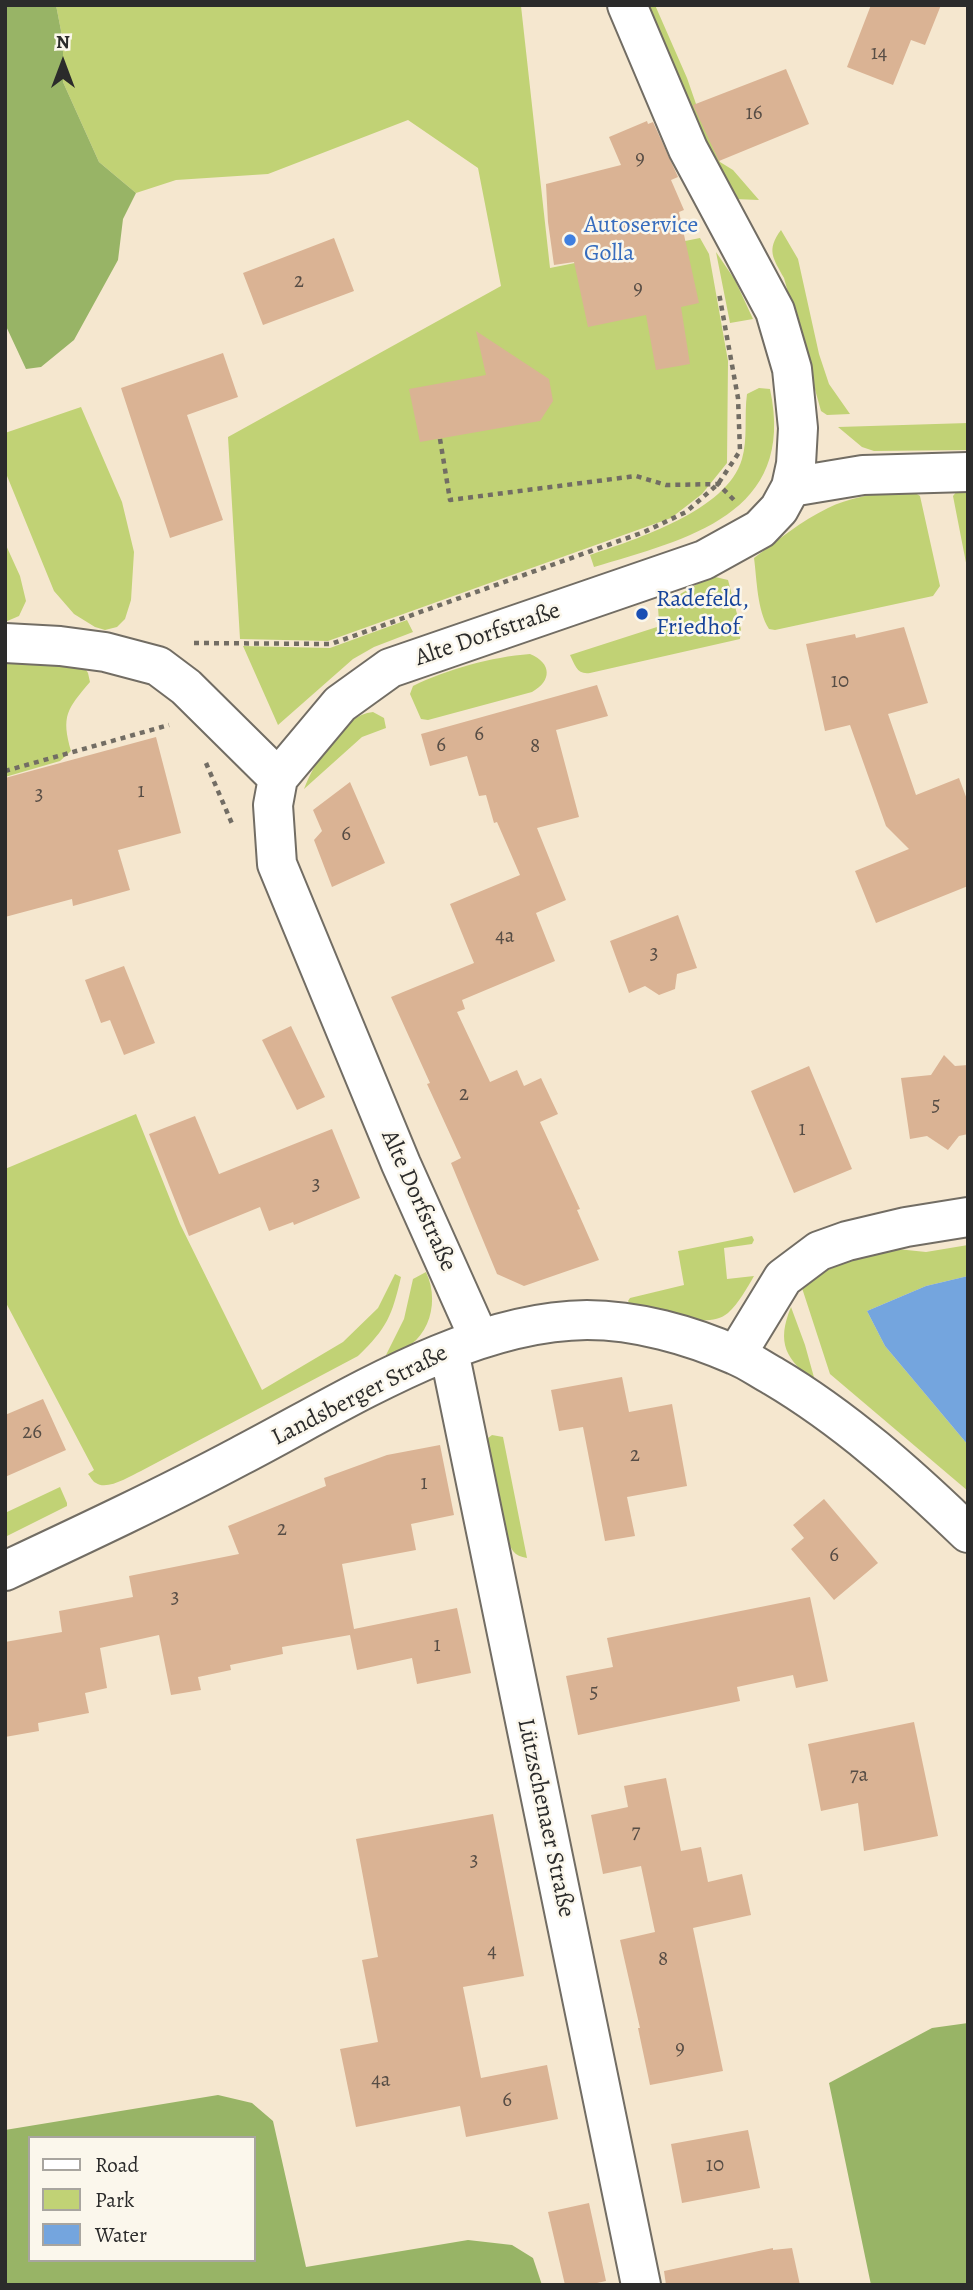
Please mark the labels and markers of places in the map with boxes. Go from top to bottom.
place label: Autoservice Golla [584,212,698,268]
marker: Autoservice Golla [562,232,578,248]
place label: Radefeld, Friedhof [656,586,749,642]
marker: Radefeld, Friedhof [634,606,650,622]

